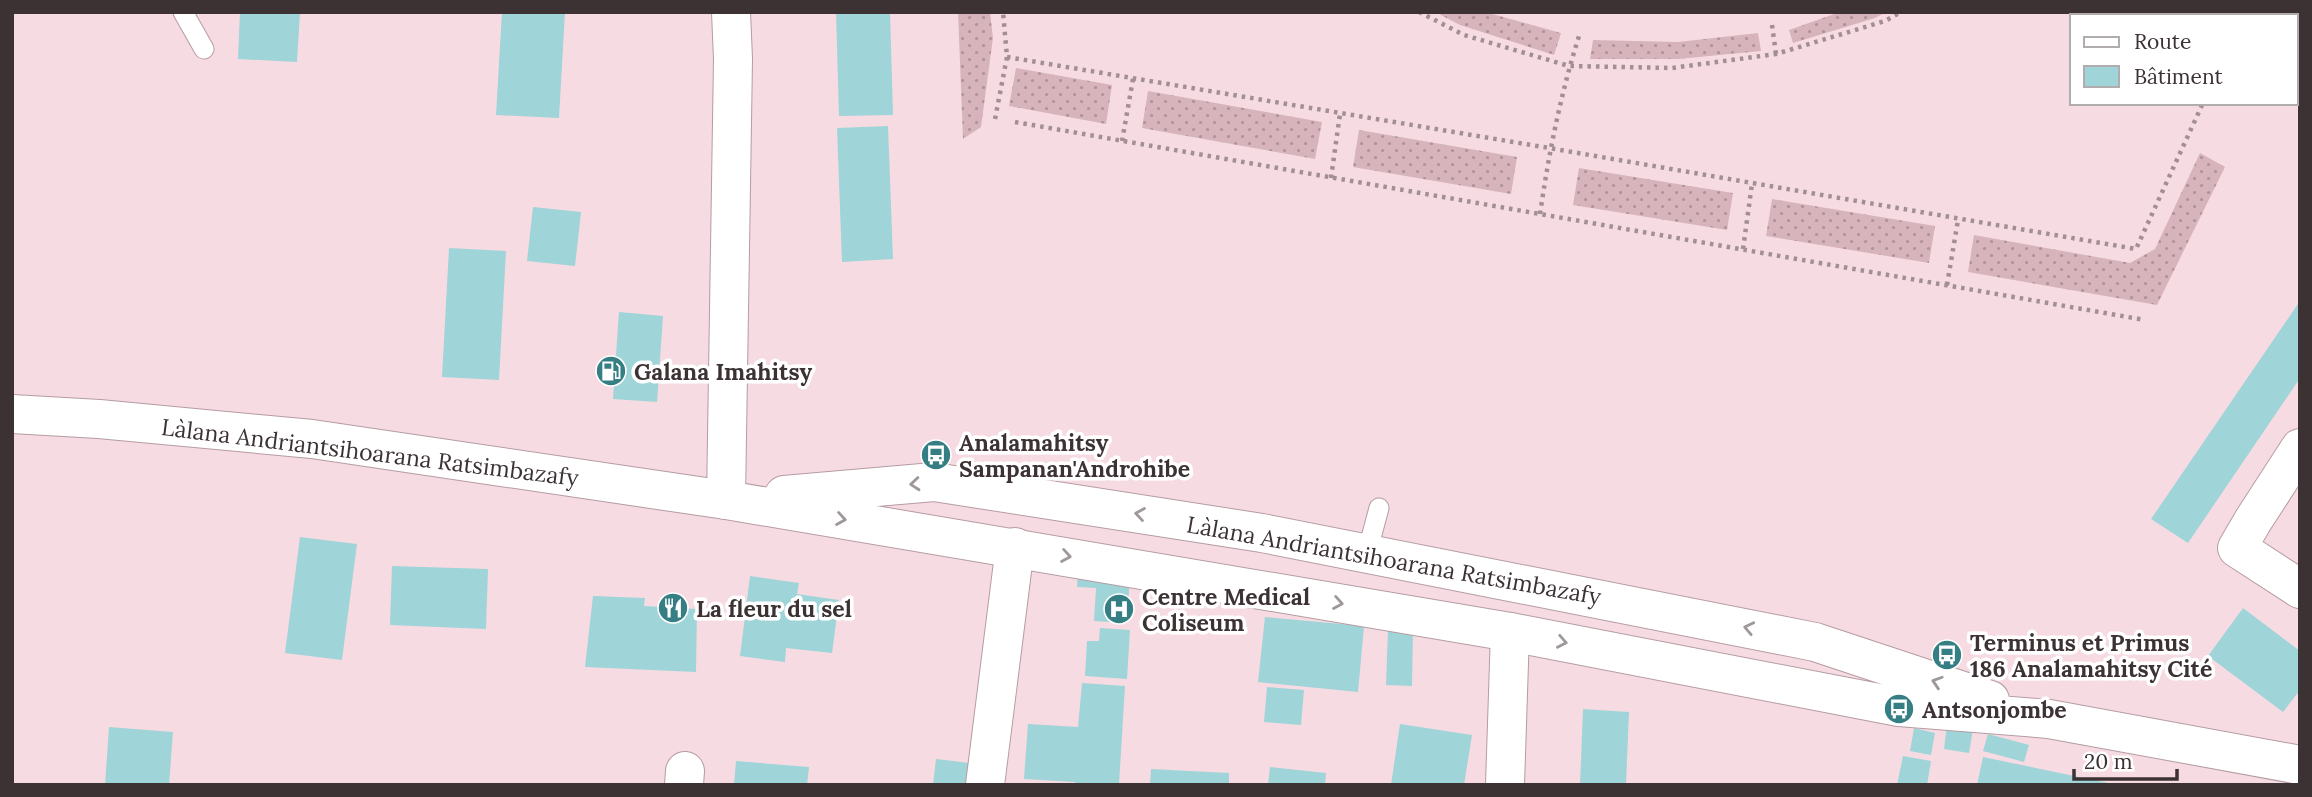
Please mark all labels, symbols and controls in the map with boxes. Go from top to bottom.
legend [2070,14,2298,105]
text: Route [2134,28,2191,55]
text: Bâtiment [2134,63,2223,90]
fuel station icon: Galana Imahitsy [594,354,628,388]
place label: Galana Imahitsy [634,357,813,386]
street label: Làlana Andriantsihoarana Ratsimbazafy [160,412,581,492]
place label: Analamahitsy Sampanan'Androhibe [959,428,1190,483]
bus stop icon: Analamahitsy Sampanan'Androhibe [919,438,953,472]
one-way arrow [909,476,920,491]
one-way arrow [1134,507,1145,522]
street label: Làlana Andriantsihoarana Ratsimbazafy [1185,509,1604,611]
one-way arrow [835,511,847,526]
one-way arrow [1060,548,1072,563]
place label: Centre Medical Coliseum [1142,582,1310,637]
restaurant icon: La fleur du sel [656,591,690,625]
hospital icon: Centre Medical Coliseum [1102,592,1136,626]
place label: La fleur du sel [696,594,852,623]
one-way arrow [1332,594,1344,609]
one-way arrow [1743,621,1755,636]
place label: Terminus et Primus 186 Analamahitsy Cité [1970,628,2212,683]
one-way arrow [1556,633,1568,648]
bus stop icon: Terminus et Primus 186 Analamahitsy Cité [1930,638,1964,672]
one-way arrow [1932,676,1944,690]
bus stop icon: Antsonjombe [1882,692,1916,726]
place label: Antsonjombe [1922,695,2067,724]
scale bar [2074,738,2177,782]
text: 20 m [2084,748,2133,775]

